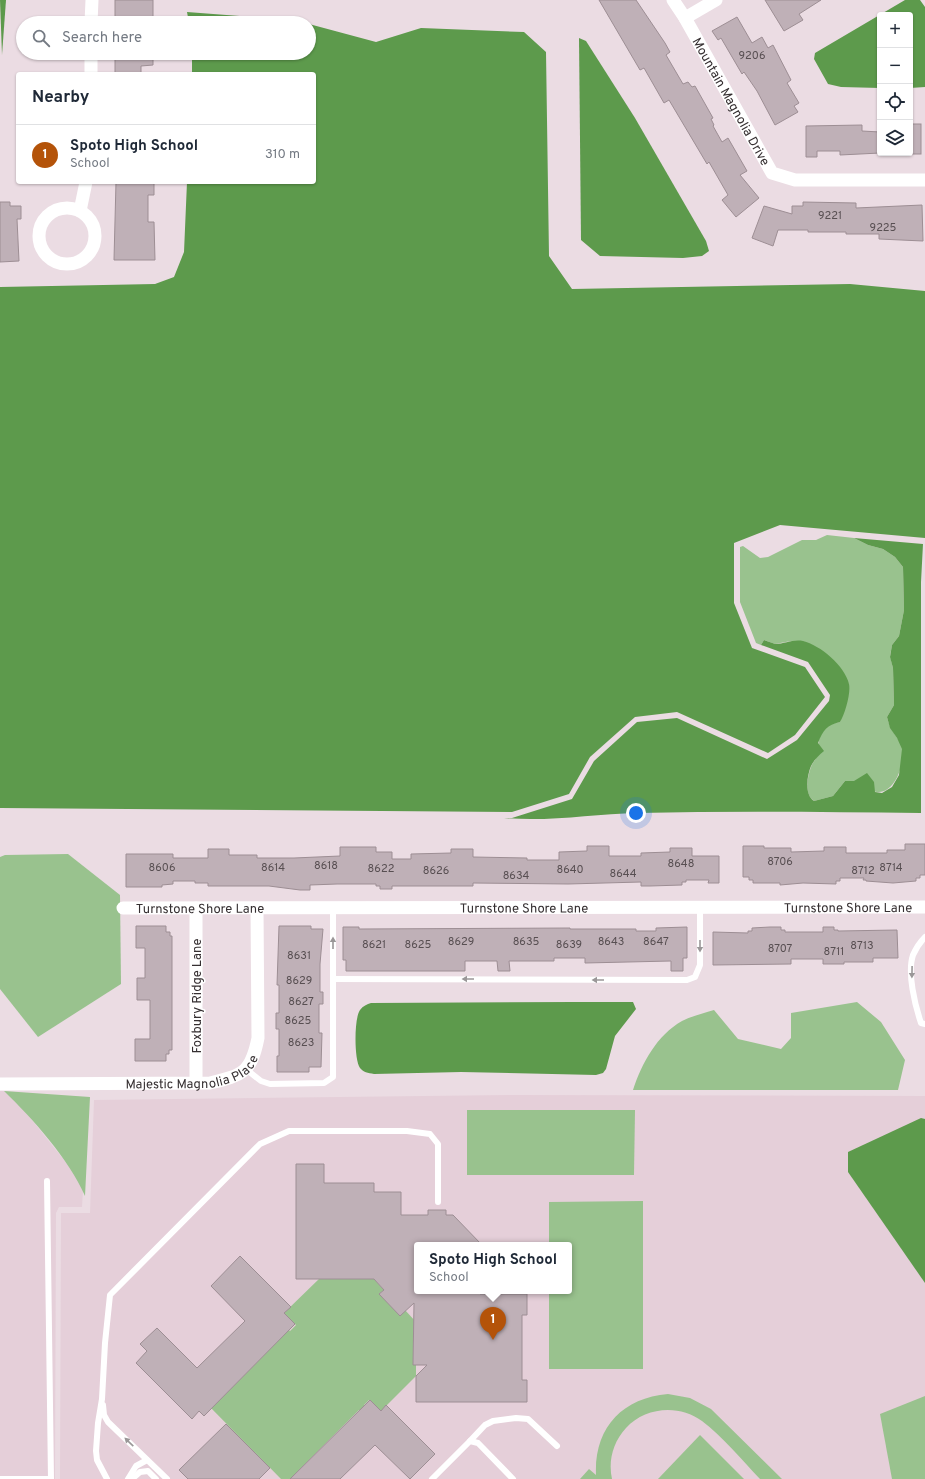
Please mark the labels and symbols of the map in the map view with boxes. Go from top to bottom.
street label: Mountain Magnolia Drive [688,35,772,169]
house number: 9206 [739,49,765,63]
house number: 9221 [818,209,842,223]
house number: 9225 [870,221,897,235]
your location [626,803,646,823]
house number: 8706 [767,855,793,869]
house number: 8648 [668,857,694,871]
house number: 8618 [314,859,338,873]
house number: 8606 [149,861,175,875]
house number: 8614 [261,861,285,875]
house number: 8714 [879,861,903,875]
house number: 8622 [368,862,394,876]
house number: 8640 [556,863,584,877]
house number: 8626 [423,864,449,878]
house number: 8712 [851,864,875,878]
house number: 8644 [610,867,637,881]
house number: 8634 [503,869,530,883]
street label: Turnstone Shore Lane [460,901,588,918]
street label: Turnstone Shore Lane [784,901,912,917]
street label: Turnstone Shore Lane [136,902,264,918]
house number: 8629 [448,935,474,949]
house number: 8635 [513,935,540,949]
house number: 8643 [598,935,624,949]
house number: 8647 [643,935,669,949]
one-way arrow [330,936,336,949]
street label: Foxbury Ridge Lane [190,938,206,1054]
house number: 8621 [362,938,386,952]
house number: 8625 [405,938,432,952]
house number: 8639 [556,938,582,952]
house number: 8713 [850,939,874,953]
one-way arrow [697,940,703,953]
house number: 8707 [768,942,793,956]
house number: 8711 [824,945,844,959]
house number: 8631 [287,949,311,963]
one-way arrow [909,966,915,979]
house number: 8629 [286,974,312,988]
one-way arrow [461,976,474,982]
one-way arrow [591,977,604,983]
house number: 8627 [288,995,314,1009]
house number: 8625 [285,1014,312,1028]
house number: 8623 [288,1036,314,1050]
street label: Majestic Magnolia Place [125,1053,263,1093]
pin: 1 [480,1307,506,1340]
one-way arrow [124,1437,134,1447]

